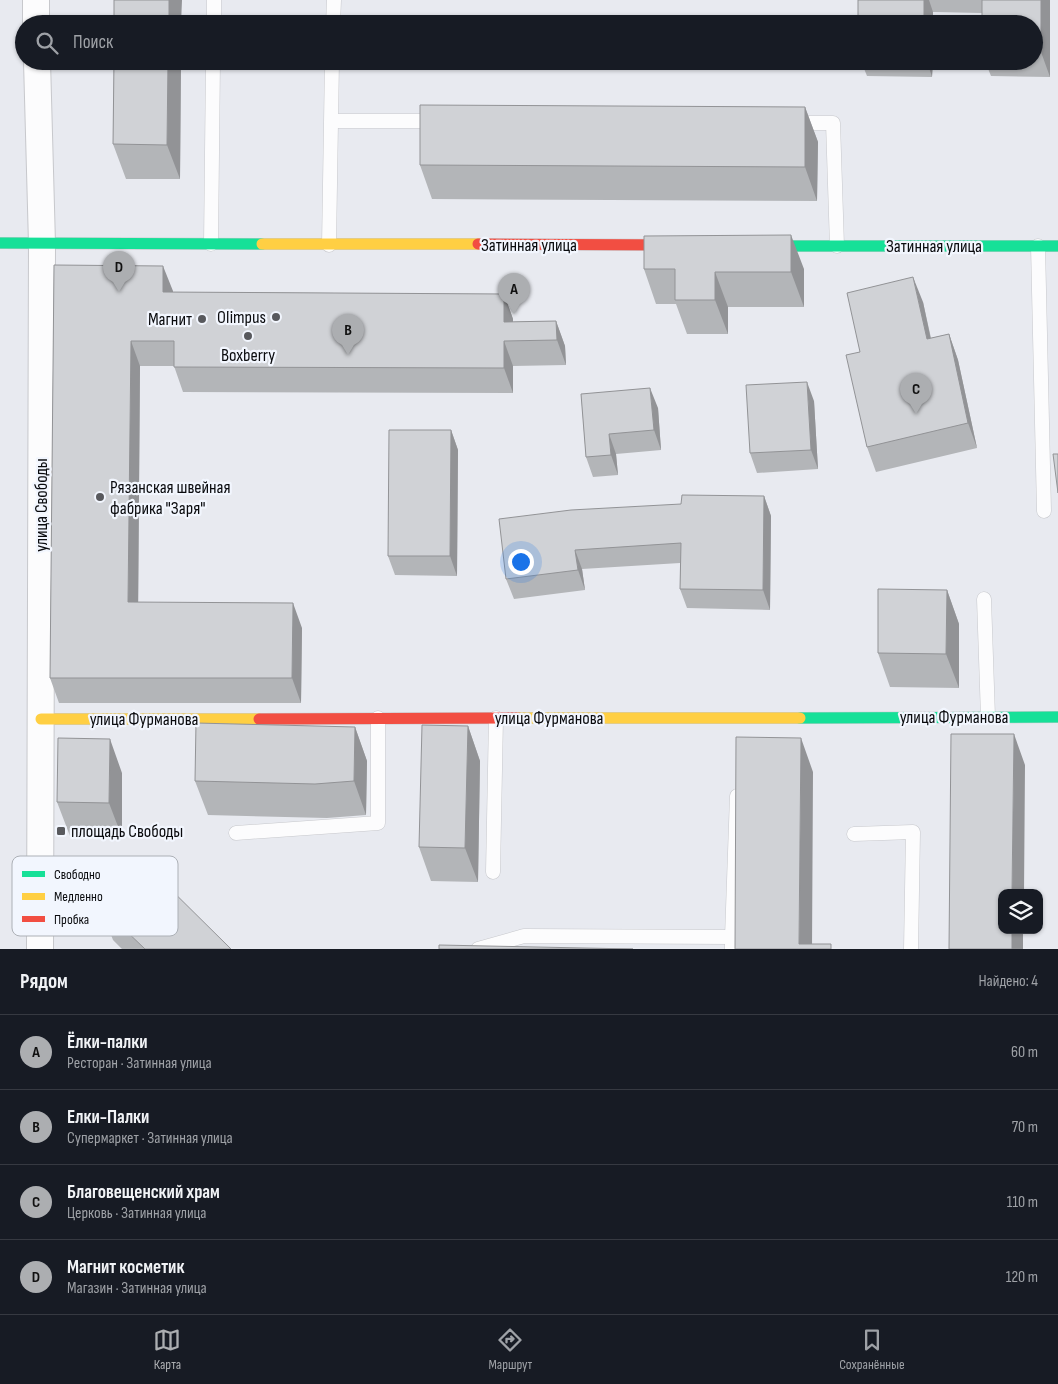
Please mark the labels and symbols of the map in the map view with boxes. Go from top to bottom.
street label: Затинная улица [481,235,577,256]
street label: Затинная улица [886,236,982,257]
pin: D [103,251,135,292]
pin: A [498,273,530,314]
place label: Olimpus [217,307,266,328]
place label: Магнит [148,309,192,330]
marker: Olimpus [270,311,282,323]
marker: Магнит [196,313,208,325]
pin: B [332,314,364,355]
marker: Boxberry [242,330,254,342]
place label: Boxberry [221,345,275,366]
pin: C [900,373,932,414]
street label: улица Свободы [31,458,52,552]
place label: Рязанская швейная фабрика "Заря" [110,477,231,519]
marker: Рязанская швейная фабрика "Заря" [94,491,106,503]
your location [508,549,534,575]
street label: улица Фурманова [900,707,1008,728]
street label: улица Фурманова [495,708,603,729]
street label: улица Фурманова [90,709,198,730]
place label: площадь Свободы [71,821,183,842]
marker: площадь Свободы [55,825,67,837]
legend [12,856,178,936]
text: Свободно [54,866,101,883]
text: Медленно [54,888,103,905]
text: Пробка [54,911,89,928]

